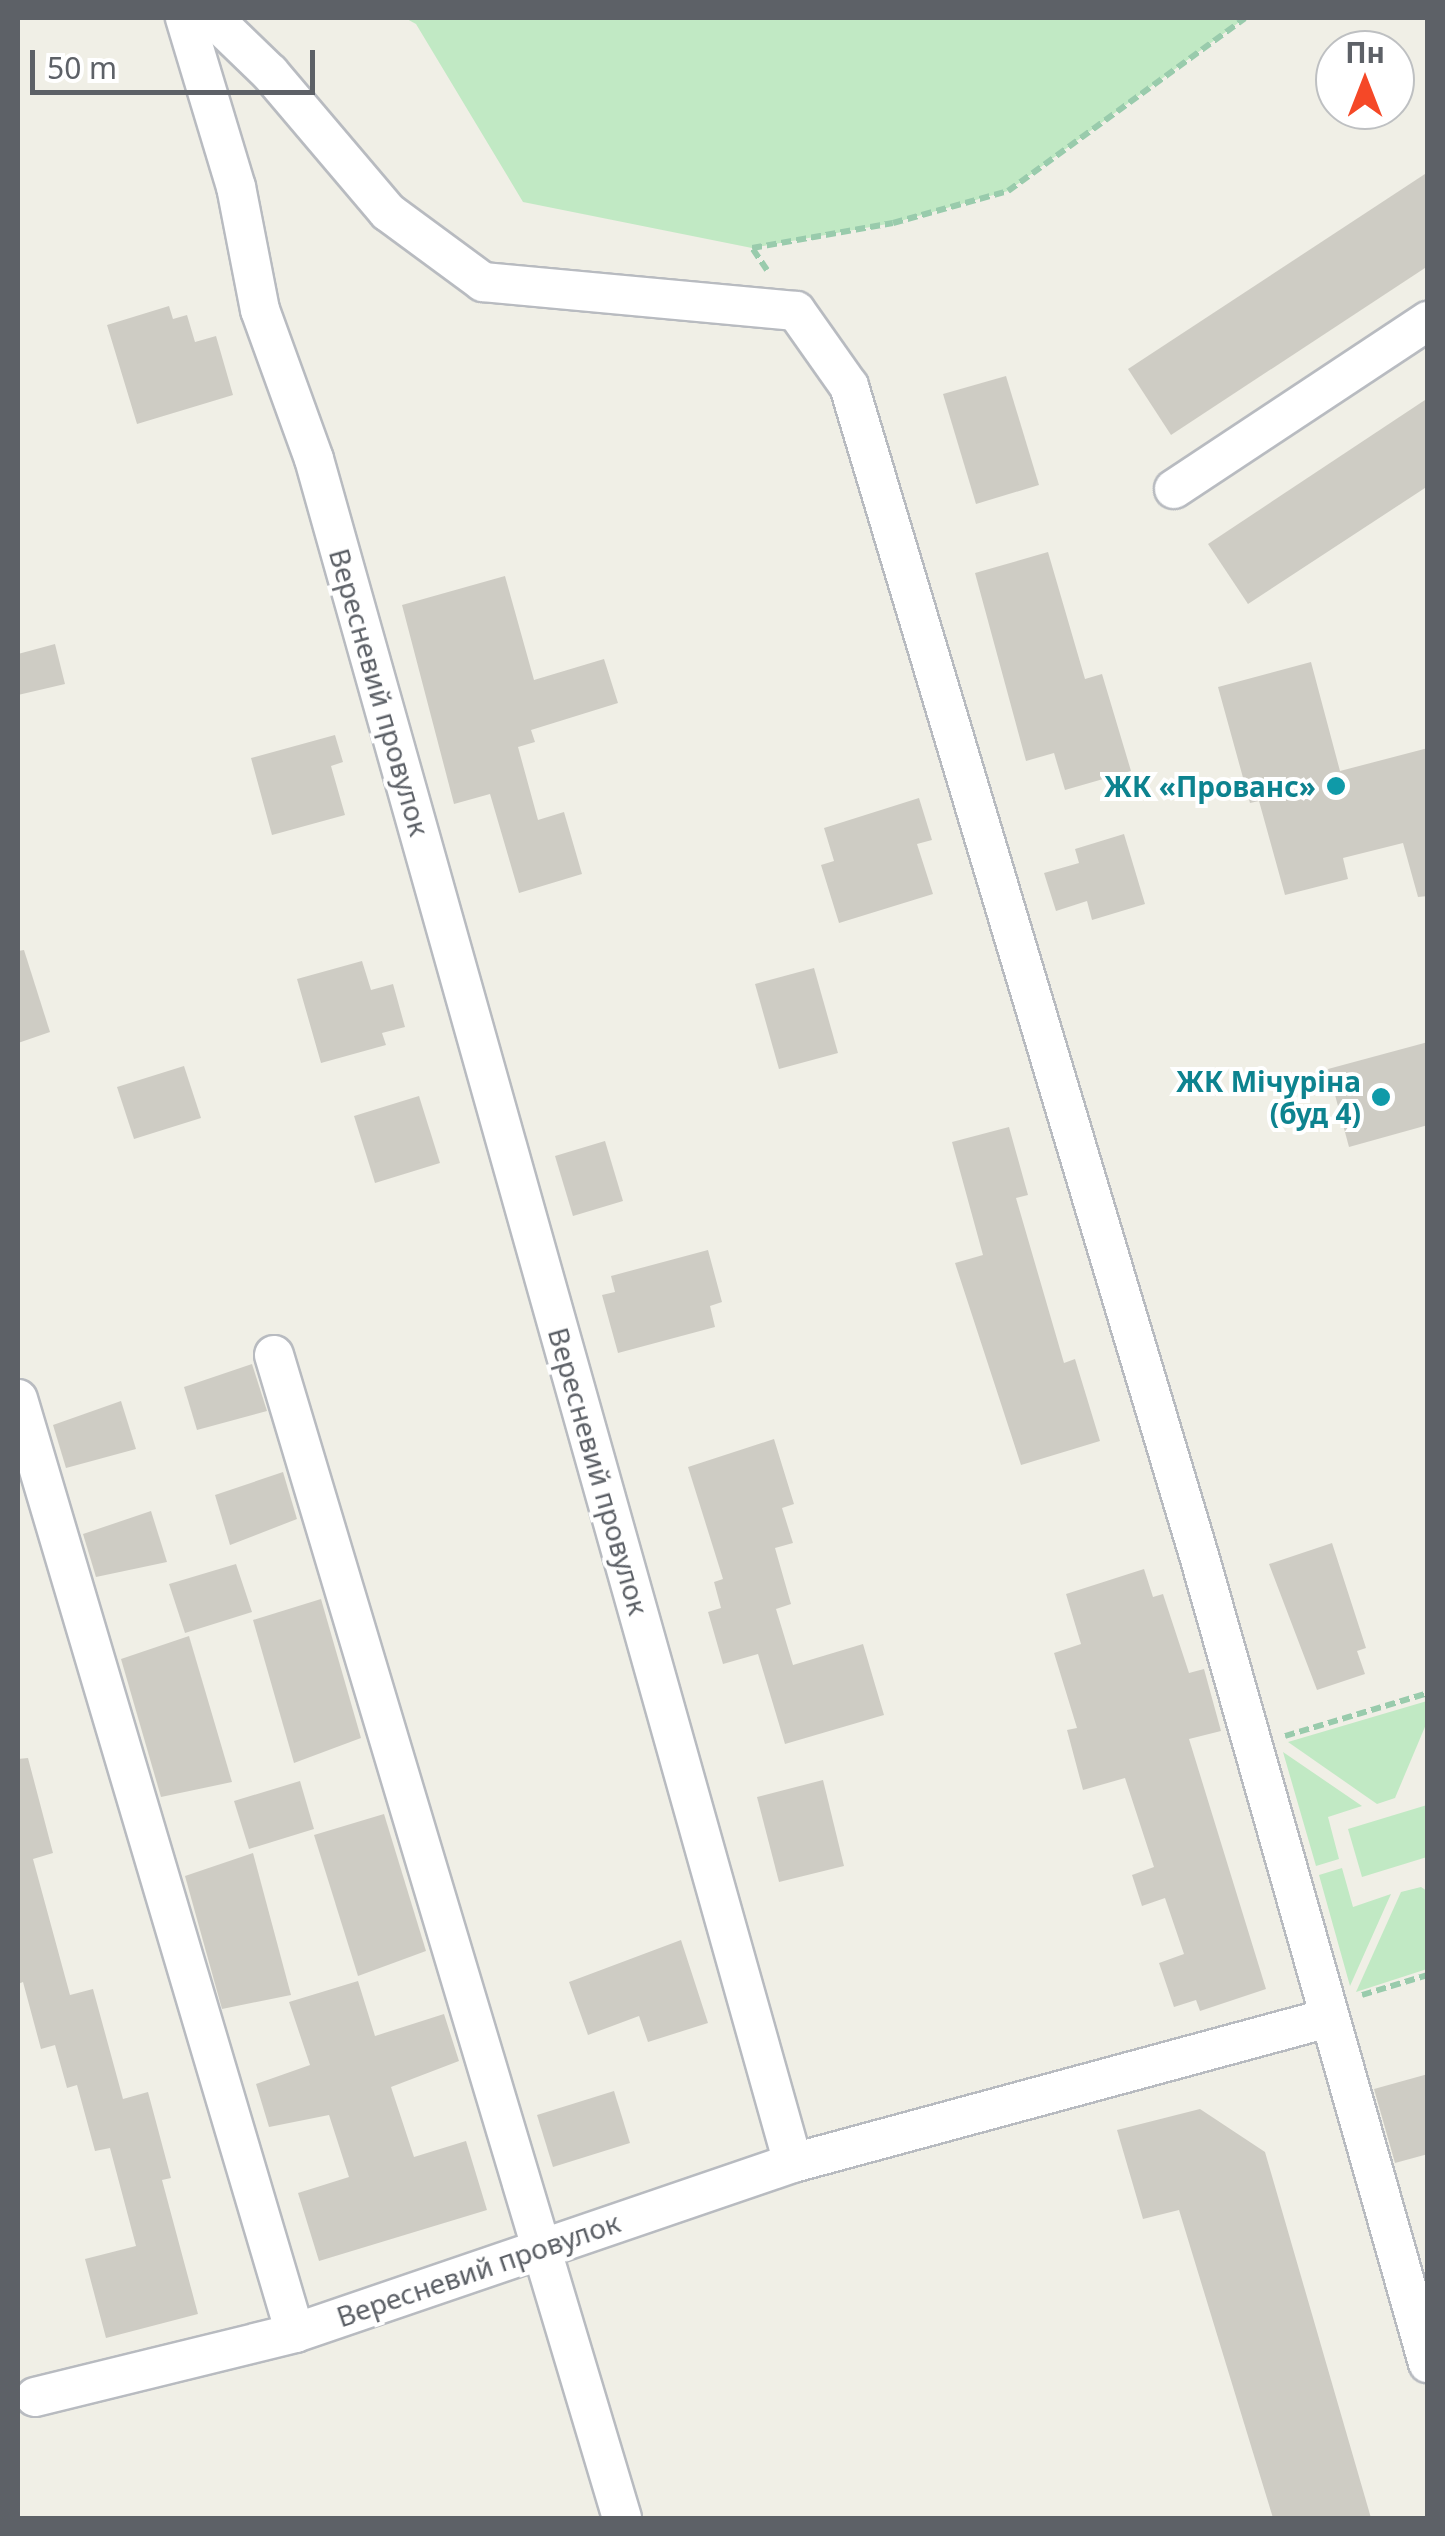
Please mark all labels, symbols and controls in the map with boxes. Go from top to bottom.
scale bar [35,30,320,92]
north arrow [1315,30,1415,130]
text: Пн [1345,33,1385,71]
text: 50 m [47,47,117,88]
street label: Вересневий провулок [323,544,437,840]
place label: ЖК «Прованс» [1104,769,1316,803]
marker: ЖК «Прованс» [1325,775,1347,797]
place label: ЖК Мічуріна (буд 4) [1176,1064,1361,1130]
marker: ЖК Мічуріна (буд 4) [1370,1086,1392,1108]
street label: Вересневий провулок [542,1323,656,1619]
street label: Вересневий провулок [332,2205,624,2333]

